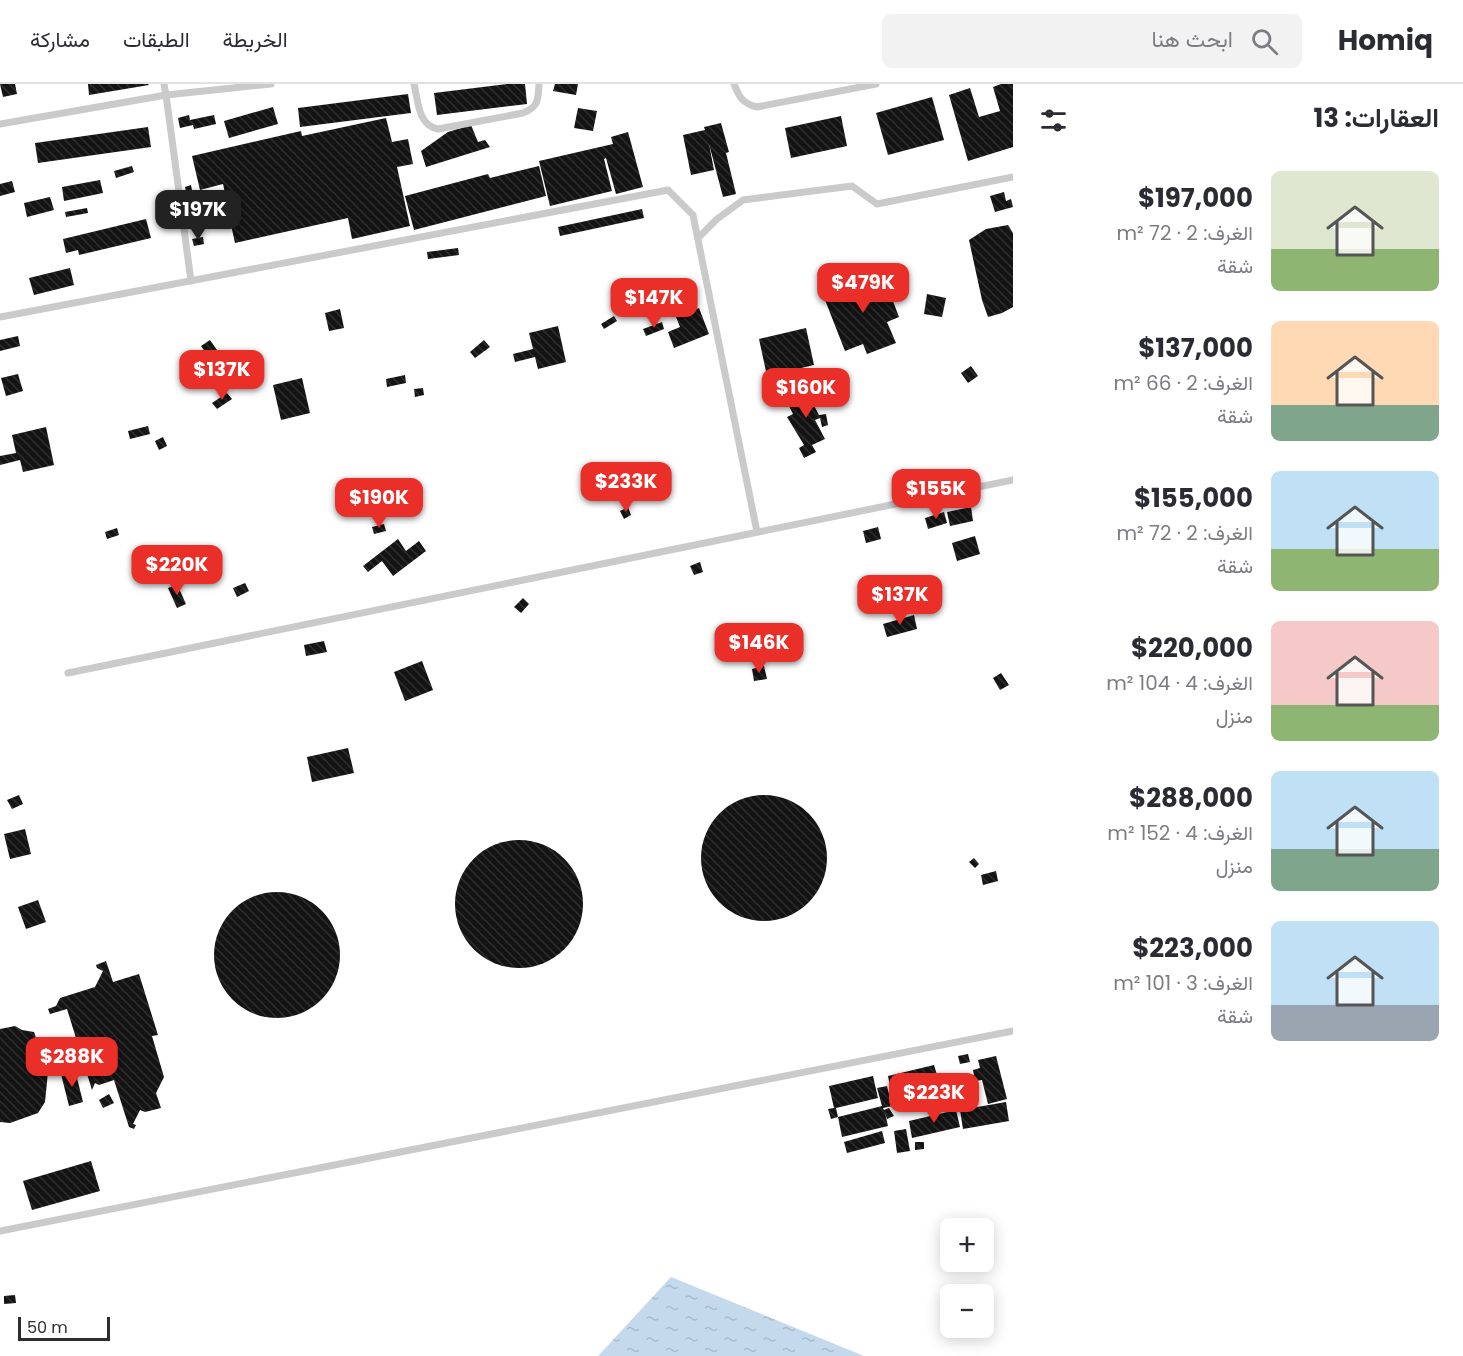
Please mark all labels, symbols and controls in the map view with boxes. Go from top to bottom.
search box [882,14,1302,68]
text: Homiq [1338,21,1433,60]
text: ابحث هنا [1151,24,1233,55]
text: مشاركة [30,25,90,54]
text: الطبقات [123,25,190,54]
text: الخريطة [223,25,288,54]
icon: search [1248,25,1281,58]
text: العقارات: 13 [1313,100,1439,136]
icon: filters [1037,104,1070,137]
text: $197,000 [1138,180,1253,216]
pin: $197K [156,190,240,241]
text: $197K [169,195,227,223]
icon: home [1319,195,1391,267]
text: الغرف: 2 · 72 m² [1116,219,1253,247]
text: شقة [1217,252,1253,280]
pin: $479K [821,263,905,314]
text: $479K [831,268,895,296]
pin: $147K [612,278,696,329]
text: $147K [625,283,683,311]
text: $137,000 [1138,330,1253,366]
icon: home [1319,345,1391,417]
pin: $137K [180,350,264,401]
text: $137K [193,355,251,383]
pin: $160K [764,368,848,419]
text: الغرف: 2 · 66 m² [1113,369,1253,397]
text: $160K [776,373,836,401]
text: شقة [1217,402,1253,430]
pin: $233K [584,462,668,513]
text: $233K [595,467,657,495]
pin: $155K [894,469,978,520]
text: $155K [906,474,966,502]
pin: $190K [337,478,421,529]
text: $155,000 [1134,480,1253,516]
text: $190K [349,483,409,511]
icon: home [1319,495,1391,567]
text: الغرف: 2 · 72 m² [1116,519,1253,547]
pin: $220K [135,545,219,596]
text: $220K [146,550,208,578]
text: شقة [1217,552,1253,580]
pin: $137K [858,575,942,626]
text: $137K [871,580,929,608]
pin: $146K [717,623,801,674]
text: $146K [729,628,789,656]
text: $220,000 [1131,630,1253,666]
icon: home [1319,645,1391,717]
text: الغرف: 4 · 104 m² [1106,669,1253,697]
text: منزل [1216,702,1253,730]
text: $288,000 [1129,780,1253,816]
icon: home [1319,795,1391,867]
text: الغرف: 4 · 152 m² [1107,819,1253,847]
text: منزل [1216,852,1253,880]
text: $223,000 [1132,930,1253,966]
icon: home [1319,945,1391,1017]
text: الغرف: 3 · 101 m² [1113,969,1253,997]
text: شقة [1217,1002,1253,1030]
pin: $288K [30,1037,114,1088]
text: $288K [40,1042,104,1070]
pin: $223K [892,1073,976,1124]
text: $223K [903,1078,965,1106]
map controls [940,1218,994,1338]
button: + [940,1218,994,1272]
button: − [940,1284,994,1338]
scale bar [18,1314,110,1342]
text: 50 m [27,1316,68,1339]

